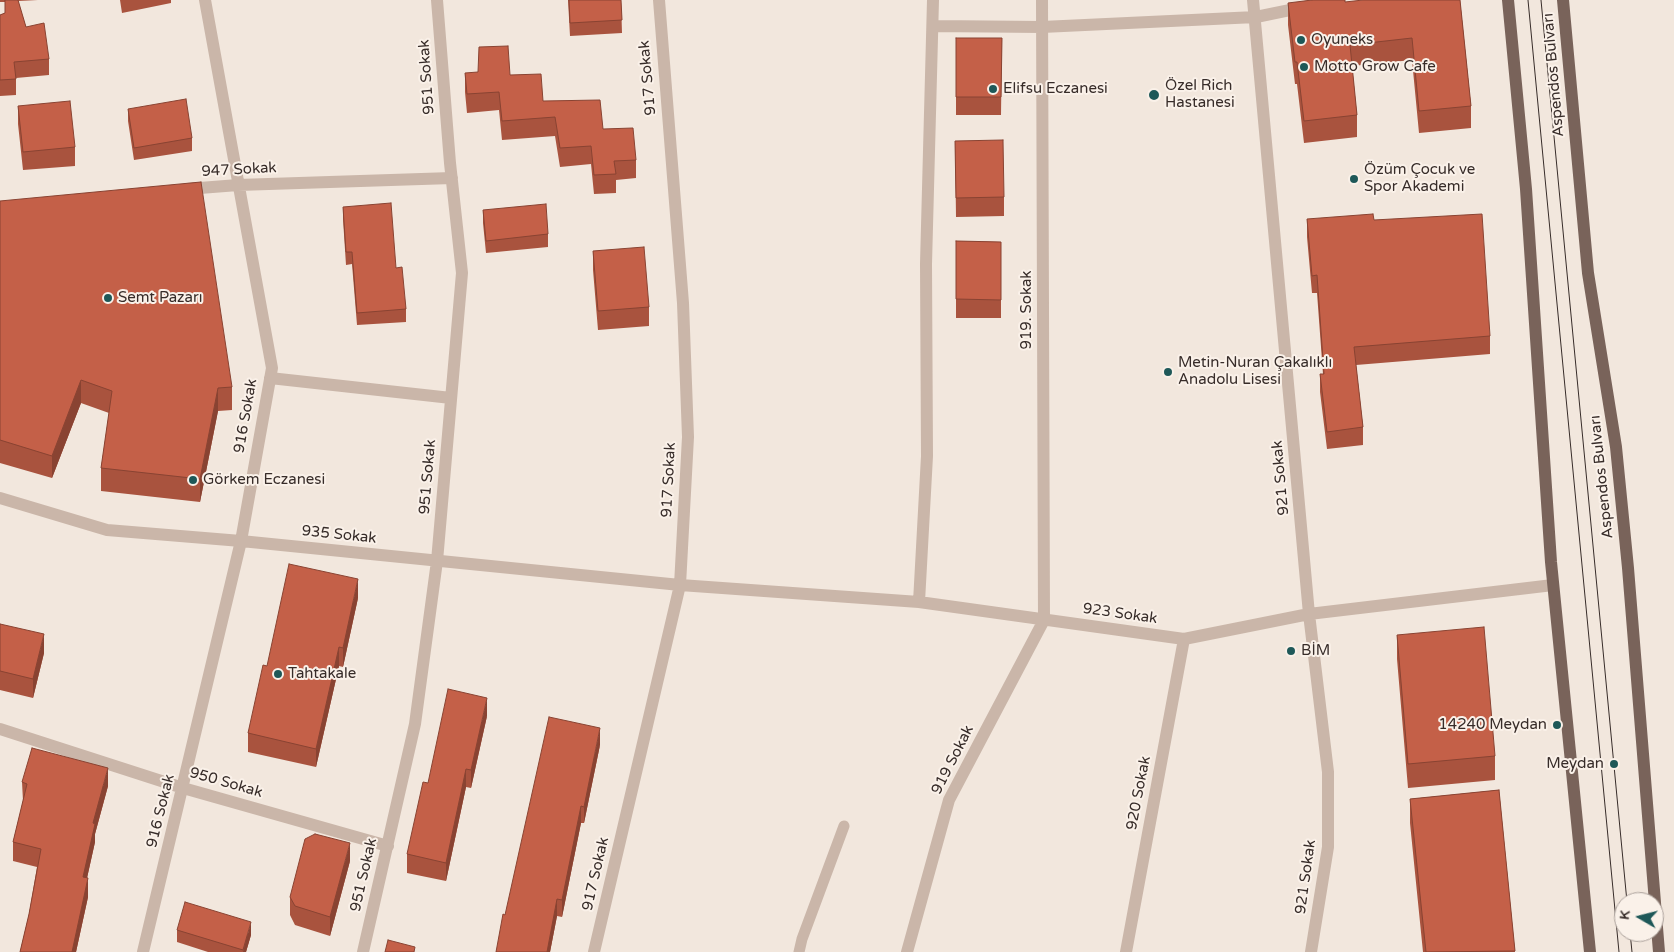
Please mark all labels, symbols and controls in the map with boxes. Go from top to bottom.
street label: Aspendos Bulvarı [1540,12,1568,138]
place label: Oyuneks [1311,31,1373,49]
marker: Oyuneks [1295,34,1307,46]
street label: 951 Sokak [415,39,439,115]
street label: 917 Sokak [636,40,660,116]
place label: Motto Grow Cafe [1314,58,1436,76]
marker: Motto Grow Cafe [1298,61,1310,73]
place label: Özel Rich Hastanesi [1165,77,1235,112]
place label: Elifsu Eczanesi [1003,80,1108,98]
marker: Elifsu Eczanesi [987,83,999,95]
marker: Özel Rich Hastanesi [1147,88,1161,102]
street label: 947 Sokak [201,159,277,181]
place label: Özüm Çocuk ve Spor Akademi [1364,161,1475,196]
marker: Özüm Çocuk ve Spor Akademi [1348,173,1360,185]
street label: 919. Sokak [1018,270,1036,350]
place label: Semt Pazarı [118,289,202,307]
marker: Semt Pazarı [102,292,114,304]
place label: Metin-Nuran Çakalıklı Anadolu Lisesi [1178,354,1332,389]
marker: Metin-Nuran Çakalıklı Anadolu Lisesi [1162,366,1174,378]
street label: 916 Sokak [231,377,261,455]
street label: Aspendos Bulvarı [1587,414,1617,540]
street label: 951 Sokak [416,439,440,515]
street label: 921 Sokak [1269,440,1293,516]
street label: 917 Sokak [658,442,680,518]
place label: Görkem Eczanesi [203,471,325,489]
marker: Görkem Eczanesi [187,474,199,486]
street label: 935 Sokak [301,522,377,548]
street label: 923 Sokak [1082,600,1158,628]
place label: BİM [1301,642,1330,660]
marker: BİM [1285,645,1297,657]
place label: Tahtakale [288,665,356,683]
marker: Tahtakale [272,668,284,680]
place label: 14240 Meydan [1438,716,1547,734]
marker: 14240 Meydan [1551,719,1563,731]
street label: 919 Sokak [928,722,978,798]
street label: 920 Sokak [1123,754,1155,832]
place label: Meydan [1546,755,1604,773]
marker: Meydan [1608,758,1620,770]
street label: 950 Sokak [187,764,265,802]
street label: 916 Sokak [143,772,179,850]
street label: 917 Sokak [579,835,613,913]
street label: 951 Sokak [347,836,381,914]
street label: 921 Sokak [1292,839,1320,915]
north arrow [1614,892,1664,942]
text: K [1616,909,1634,921]

